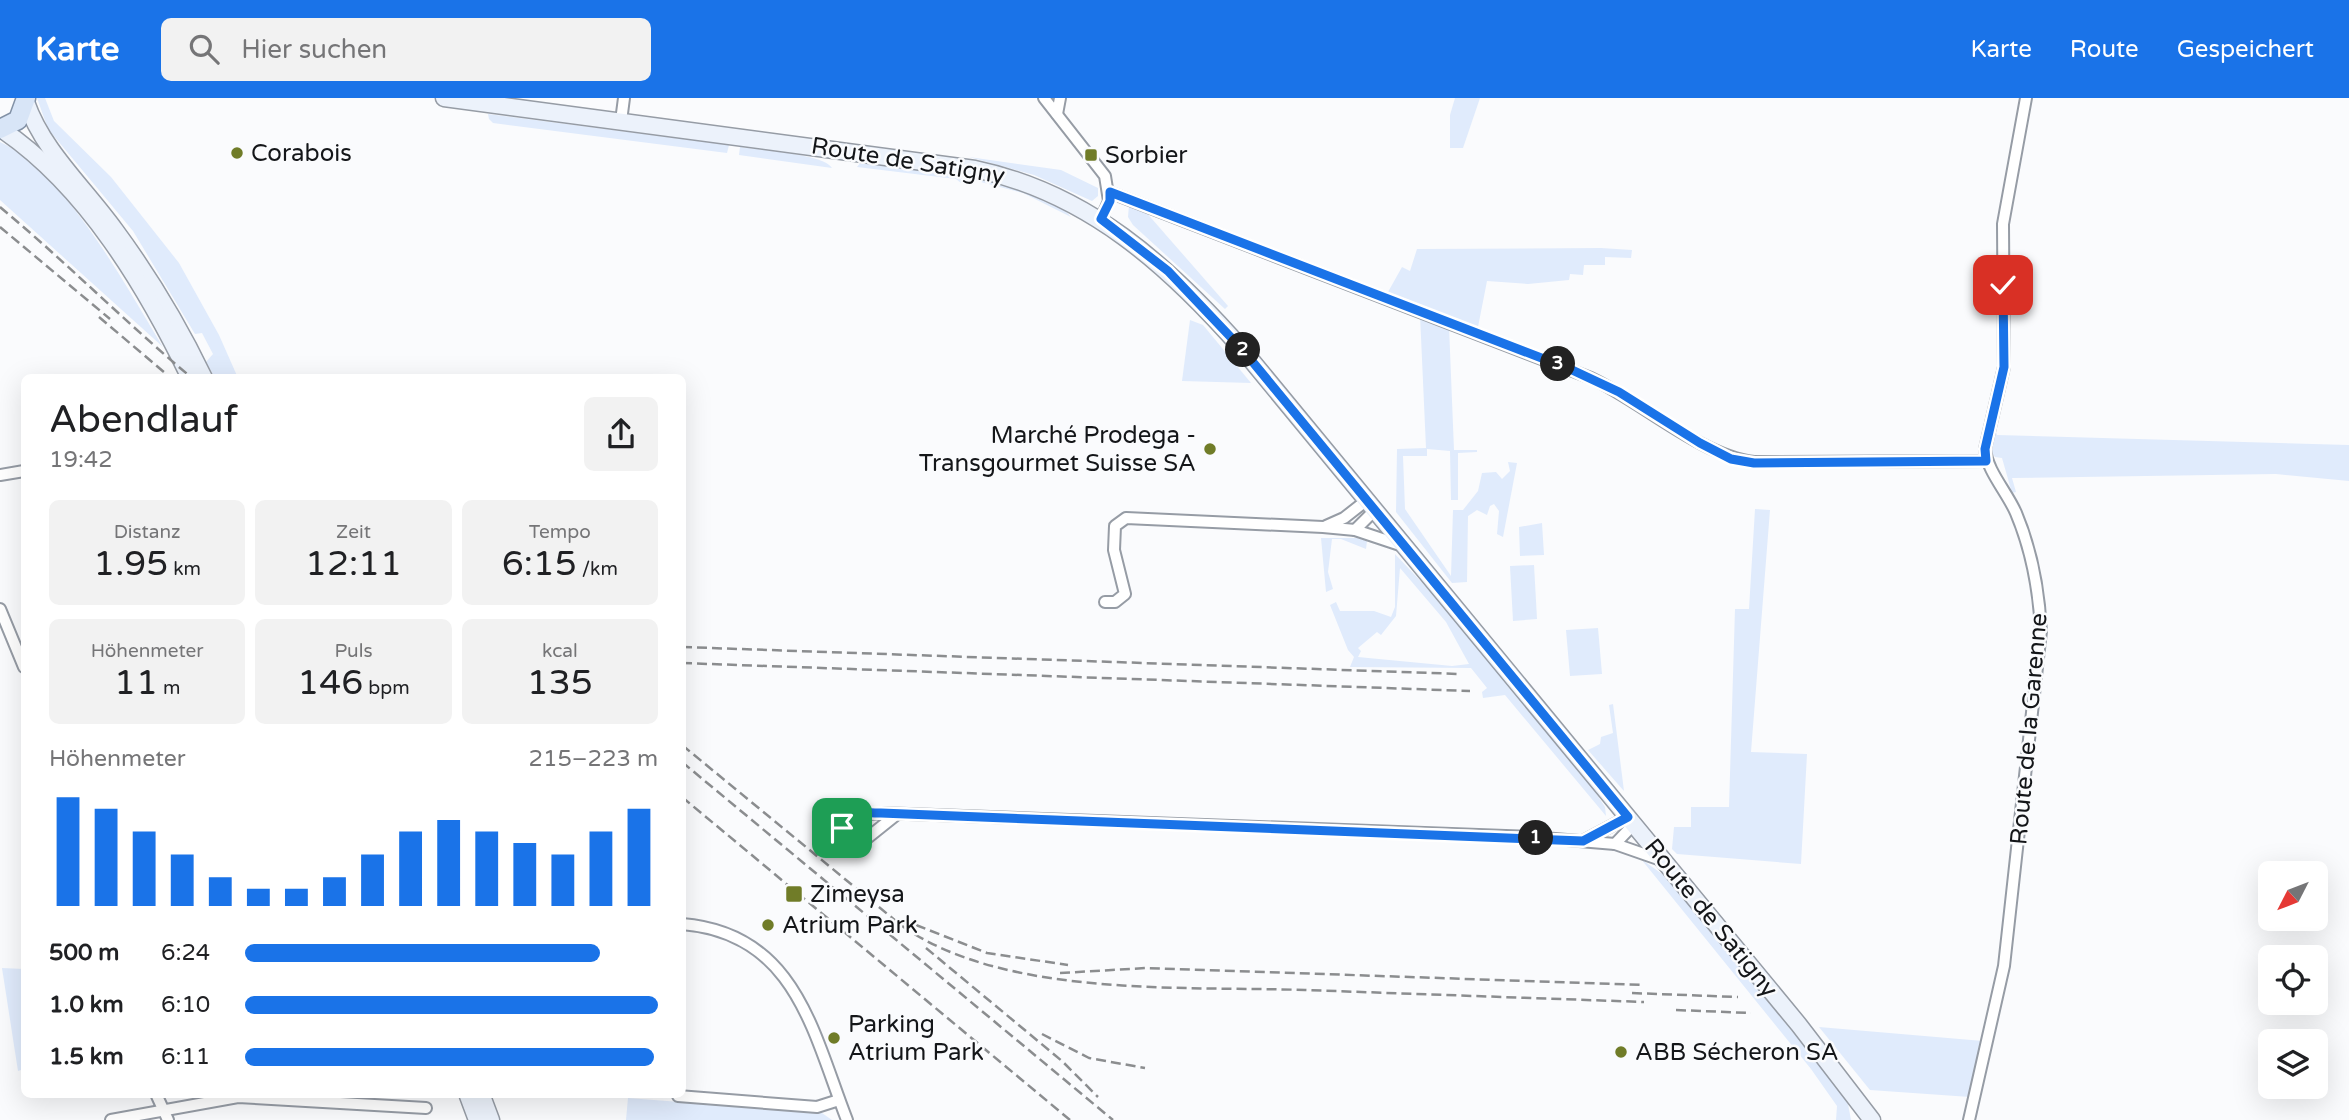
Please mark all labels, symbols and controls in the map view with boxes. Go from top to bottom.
search box [161,18,651,81]
text: Karte [35,30,119,69]
icon: search [185,30,223,68]
text: Hier suchen [241,34,387,65]
text: Karte [1970,35,2032,64]
text: Route [2070,35,2139,64]
text: Gespeichert [2177,35,2314,64]
street label: Route de Satigny [809,131,1007,191]
place label: Corabois [251,139,352,168]
place label: Sorbier [1105,141,1188,170]
marker: Corabois [229,145,245,161]
marker: Sorbier [1083,147,1099,163]
pin [1973,255,2033,315]
icon: check [1984,266,2022,304]
pin: 2 [1226,332,1260,368]
text: 2 [1237,338,1248,360]
pin: 3 [1540,346,1576,382]
text: 3 [1552,352,1563,374]
text: Abendlauf [49,397,238,443]
button: share [584,397,658,471]
place label: Marché Prodega - Transgourmet Suisse SA [919,421,1196,478]
marker: Marché Prodega - Transgourmet Suisse SA [1202,441,1218,457]
text: 19:42 [49,446,113,474]
text: Distanz [114,521,181,543]
text: Zeit [336,521,371,543]
text: Tempo [529,521,591,543]
text: 1.95 [93,543,168,585]
text: 12:11 [305,543,402,585]
text: 6:15 [502,543,577,585]
text: km [168,558,201,580]
text: /km [577,558,618,580]
street label: Route de la Garenne [2004,612,2054,846]
text: Höhenmeter [91,640,204,662]
text: Puls [334,640,373,662]
text: kcal [542,640,578,662]
text: 11 [114,662,158,704]
text: 146 [297,662,363,704]
text: 135 [527,662,593,704]
text: m [158,677,180,699]
text: bpm [363,677,410,699]
text: Höhenmeter [49,745,186,773]
text: 215–223 m [529,745,658,773]
pin [812,798,872,858]
icon: arrive [823,809,861,847]
pin: 1 [1518,820,1554,856]
text: 1 [1530,826,1541,848]
street label: Route de Satigny [1638,833,1784,1003]
north arrow [2258,861,2328,931]
map controls [2258,861,2328,1099]
place label: Zimeysa [810,880,905,909]
marker: Zimeysa [784,884,804,904]
place label: Atrium Park [782,911,918,940]
marker: Atrium Park [760,917,776,933]
text: 500 m [49,939,119,967]
text: 6:24 [161,939,210,967]
button: locate [2258,945,2328,1015]
text: 1.0 km [49,991,124,1019]
text: 6:10 [161,991,210,1019]
place label: Parking Atrium Park [848,1010,984,1067]
button: layers [2258,1029,2328,1099]
marker: Parking Atrium Park [826,1030,842,1046]
place label: ABB Sécheron SA [1635,1038,1839,1067]
text: 1.5 km [49,1043,124,1071]
text: 6:11 [161,1043,210,1071]
marker: ABB Sécheron SA [1613,1044,1629,1060]

